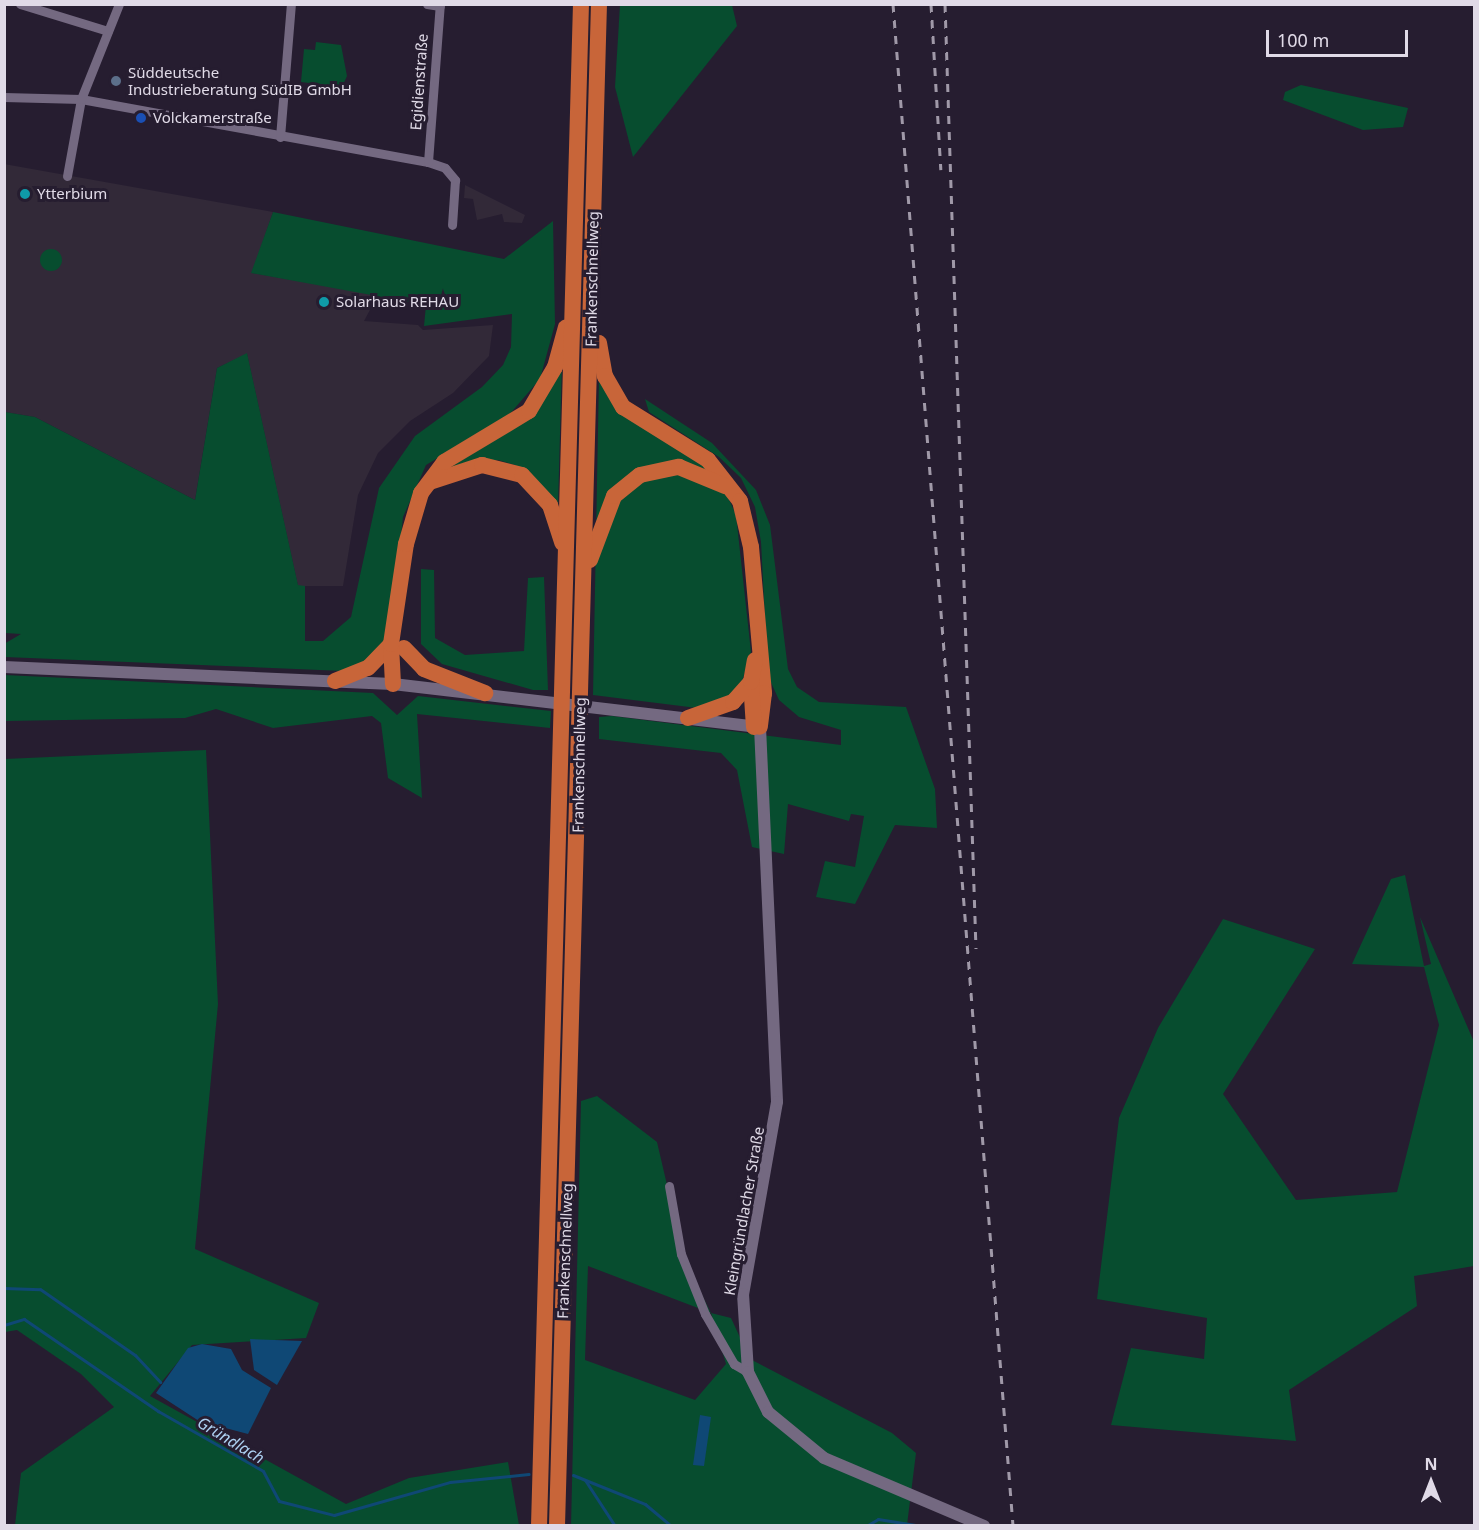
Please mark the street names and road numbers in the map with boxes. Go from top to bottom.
street label: Egidienstraße [407,33,431,131]
street label: Frankenschnellweg [582,211,602,347]
street label: Frankenschnellweg [569,697,589,833]
street label: Kleingründlacher Straße [720,1125,768,1297]
street label: Frankenschnellweg [554,1183,576,1319]

